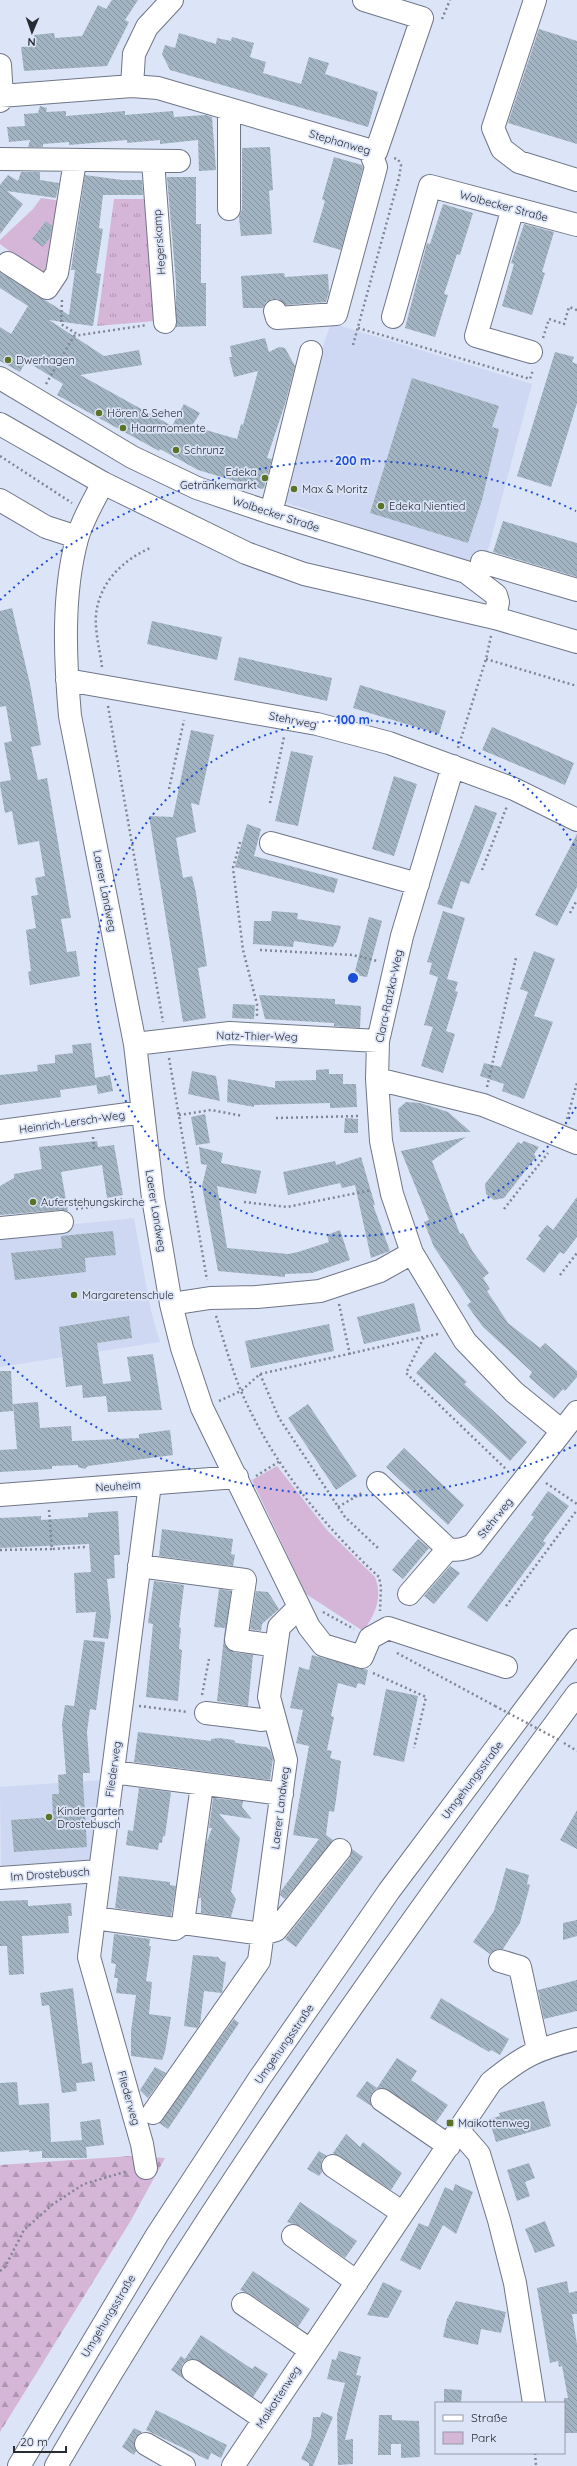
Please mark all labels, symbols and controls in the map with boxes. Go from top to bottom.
north arrow [12,12,52,52]
text: N [27,35,36,49]
street label: Stephanweg [308,127,372,157]
street label: Wolbecker Straße [458,187,550,225]
street label: Hegerskamp [150,208,168,275]
place label: Dwerhagen [16,353,75,367]
marker: Dwerhagen [3,355,13,365]
place label: Hören & Sehen [107,406,183,420]
marker: Hören & Sehen [94,408,104,418]
place label: Haarmomente [131,421,206,435]
marker: Haarmomente [118,423,128,433]
place label: Schrunz [184,443,224,457]
marker: Schrunz [171,445,181,455]
text: 200 m [335,453,371,468]
place label: Edeka Getränkemarkt [180,465,257,492]
marker: Edeka Getränkemarkt [260,473,270,483]
place label: Max & Moritz [302,482,368,496]
marker: Max & Moritz [289,484,299,494]
street label: Wolbecker Straße [231,493,321,535]
place label: Edeka Nientied [389,499,465,513]
marker: Edeka Nientied [376,501,386,511]
street label: Stehrweg [268,709,318,731]
text: 100 m [336,712,370,727]
street label: Laerer Landweg [90,849,120,933]
street label: Clara-Ratzka-Weg [372,948,406,1044]
centre of rings [346,971,360,985]
street label: Natz-Thier-Weg [216,1028,298,1044]
street label: Heinrich-Lersch-Weg [18,1108,126,1136]
street label: Laerer Landweg [143,1169,169,1253]
place label: Auferstehungskirche [41,1195,144,1209]
marker: Auferstehungskirche [28,1197,38,1207]
place label: Margaretenschule [82,1288,174,1302]
marker: Margaretenschule [69,1290,79,1300]
street label: Neuheim [95,1477,141,1495]
street label: Stehrweg [474,1495,516,1541]
street label: Umgehungsstraße [438,1738,506,1822]
street label: Fliederweg [102,1740,124,1798]
street label: Laerer Landweg [268,1766,292,1850]
place label: Kindergarten Drostebusch [57,1804,124,1831]
marker: Kindergarten Drostebusch [44,1812,54,1822]
street label: Im Drostebusch [10,1864,90,1884]
street label: Umgehungsstraße [251,2001,317,2087]
street label: Fliederweg [115,2069,143,2127]
place label: Maikottenweg [458,2116,530,2130]
marker: Maikottenweg [445,2118,455,2128]
street label: Umgehungsstraße [78,2272,138,2360]
street label: Maikottenweg [253,2363,303,2431]
legend [435,2402,565,2454]
text: Straße [471,2410,508,2425]
scale bar [14,2428,66,2454]
text: Park [471,2430,496,2445]
text: 20 m [20,2434,48,2449]

